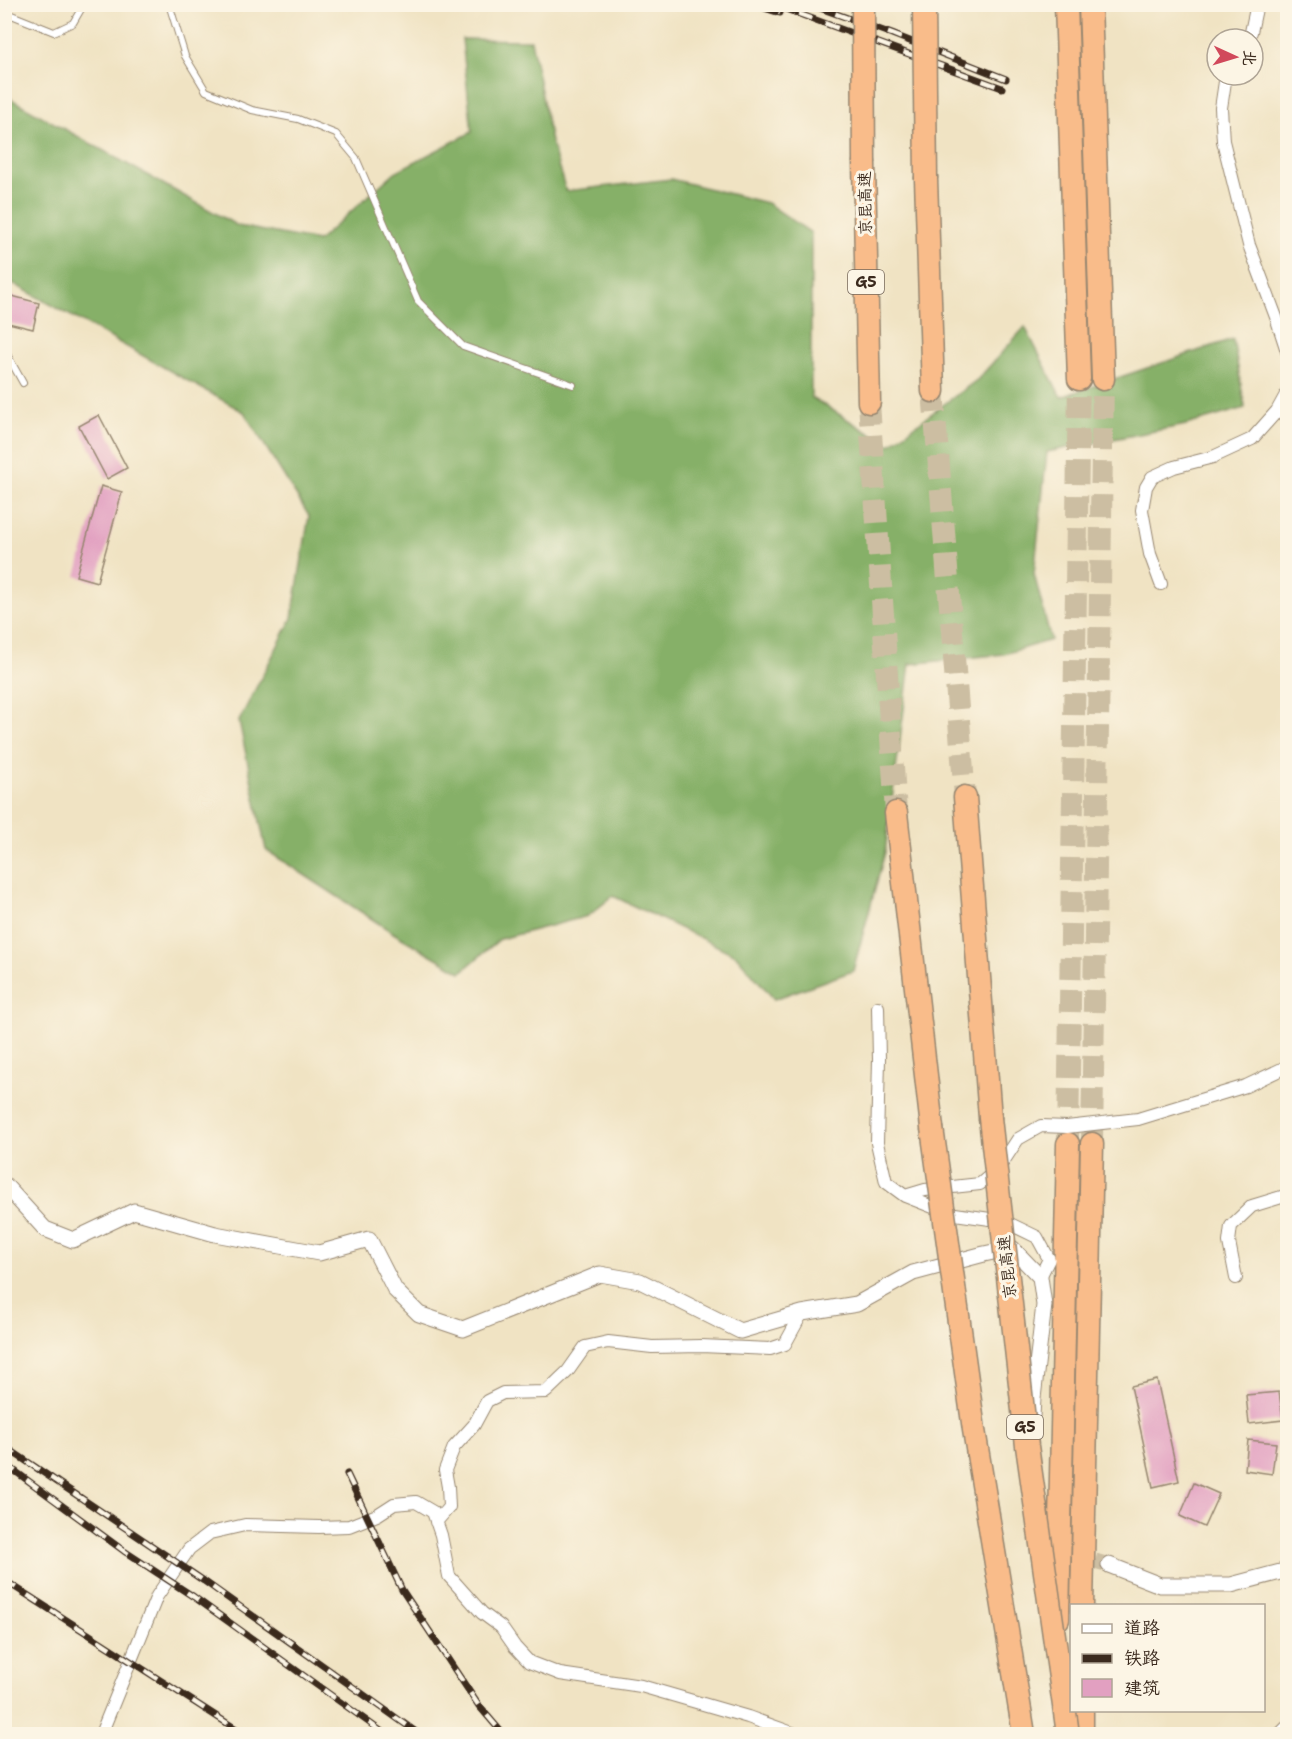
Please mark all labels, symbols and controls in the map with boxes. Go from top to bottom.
north arrow [1205,27,1265,87]
text: 北 [1238,49,1260,67]
street label: 京昆高速 [854,171,876,235]
road number: G5 [848,270,884,294]
street label: 京昆高速 [993,1234,1021,1300]
road number: G5 [1007,1415,1043,1439]
legend [1070,1604,1265,1712]
text: 道路 [1124,1616,1160,1640]
text: 铁路 [1124,1646,1160,1670]
text: 建筑 [1124,1676,1160,1700]

